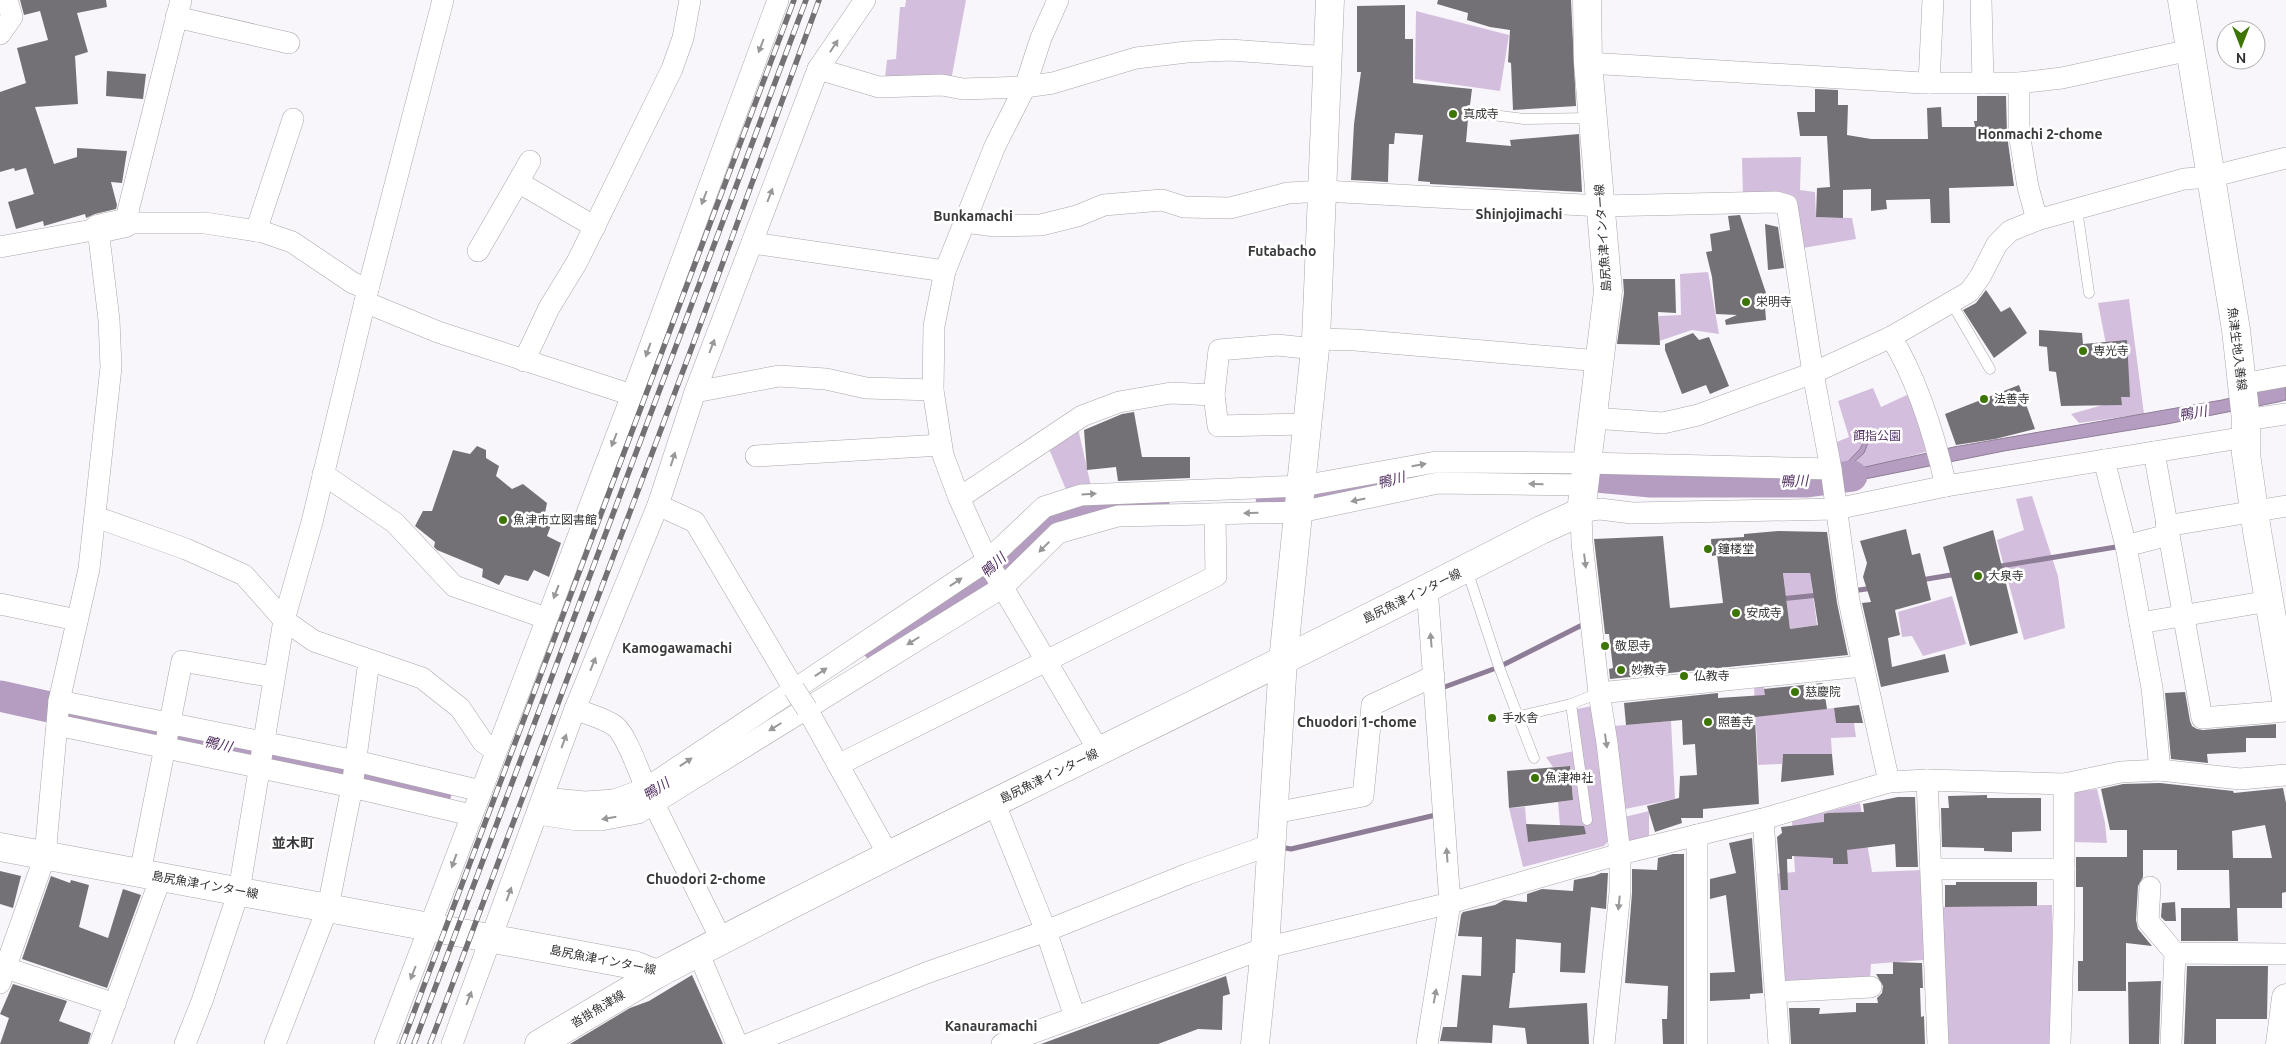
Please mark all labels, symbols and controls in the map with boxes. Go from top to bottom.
north arrow [2216,20,2266,70]
one-way arrow [757,38,764,53]
one-way arrow [829,39,838,52]
text: N [2236,50,2246,66]
place label: 真成寺 [1463,107,1499,120]
marker: 真成寺 [1447,108,1459,120]
district label: Honmachi 2-chome [1978,126,2102,142]
street label: 島尻魚津インター線 [1592,184,1613,292]
one-way arrow [766,187,774,202]
one-way arrow [700,190,707,205]
district label: Shinjojimachi [1476,206,1563,222]
district label: Bunkamachi [933,208,1013,224]
district label: Futabacho [1248,243,1316,259]
place label: 栄明寺 [1756,295,1792,308]
marker: 栄明寺 [1740,296,1752,308]
street label: 魚津生地入善線 [2226,306,2249,391]
one-way arrow [709,339,716,354]
one-way arrow [644,343,652,358]
place label: 専光寺 [2093,344,2129,357]
marker: 専光寺 [2077,345,2089,357]
place label: 法善寺 [1994,392,2030,405]
marker: 法善寺 [1978,393,1990,405]
water label: 鴨川 [2178,402,2210,423]
park label: 餌指公園 [1853,429,1901,442]
one-way arrow [610,433,617,448]
one-way arrow [670,451,677,466]
one-way arrow [1411,460,1427,468]
water label: 鴨川 [1375,468,1408,491]
water label: 鴨川 [1780,472,1810,489]
one-way arrow [1528,480,1544,488]
one-way arrow [1081,490,1097,498]
one-way arrow [1350,496,1365,504]
one-way arrow [1243,510,1259,518]
place label: 魚津市立図書館 [513,513,597,526]
marker: 魚津市立図書館 [497,514,509,526]
one-way arrow [1038,540,1050,552]
place label: 鐘楼堂 [1718,542,1754,555]
marker: 鐘楼堂 [1702,543,1714,555]
water label: 鴨川 [977,548,1010,580]
one-way arrow [1581,553,1589,569]
street label: 島尻魚津インター線 [1360,566,1463,625]
place label: 大泉寺 [1988,569,2024,582]
marker: 大泉寺 [1972,570,1984,582]
one-way arrow [949,577,963,587]
one-way arrow [552,585,560,600]
place label: 安成寺 [1746,606,1782,619]
marker: 安成寺 [1730,607,1742,619]
one-way arrow [1427,632,1435,648]
one-way arrow [907,637,920,646]
place label: 敬恩寺 [1615,639,1651,652]
district label: Kamogawamachi [622,640,732,656]
marker: 敬恩寺 [1599,640,1611,652]
one-way arrow [590,657,598,671]
place label: 妙教寺 [1631,663,1667,676]
marker: 妙教寺 [1615,664,1627,676]
one-way arrow [814,667,828,677]
place label: 仏教寺 [1694,669,1730,682]
marker: 仏教寺 [1678,670,1690,682]
place label: 慈慶院 [1805,685,1841,698]
marker: 慈慶院 [1789,686,1801,698]
place label: 手水舎 [1502,711,1538,724]
marker: 手水舎 [1486,712,1498,724]
district label: Chuodori 1-chome [1297,714,1417,730]
place label: 照善寺 [1718,715,1754,728]
marker: 照善寺 [1702,716,1714,728]
one-way arrow [768,722,782,731]
water label: 鴨川 [203,733,235,755]
one-way arrow [560,733,568,748]
one-way arrow [1603,733,1611,749]
street label: 島尻魚津インター線 [997,746,1100,805]
one-way arrow [679,757,692,767]
place label: 魚津神社 [1545,771,1593,784]
marker: 魚津神社 [1529,772,1541,784]
water label: 鴨川 [640,774,674,803]
one-way arrow [600,815,616,823]
district label: 並木町 [272,835,314,851]
one-way arrow [1442,846,1450,862]
one-way arrow [450,854,458,869]
street label: 島尻魚津インター線 [151,869,259,900]
district label: Chuodori 2-chome [646,871,766,887]
one-way arrow [505,886,513,901]
one-way arrow [1615,895,1623,911]
street label: 島尻魚津インター線 [549,943,657,976]
one-way arrow [409,965,416,980]
street label: 沓掛魚津線 [569,988,627,1030]
one-way arrow [1431,988,1439,1004]
one-way arrow [466,991,473,1006]
district label: Kanauramachi [945,1018,1037,1034]

